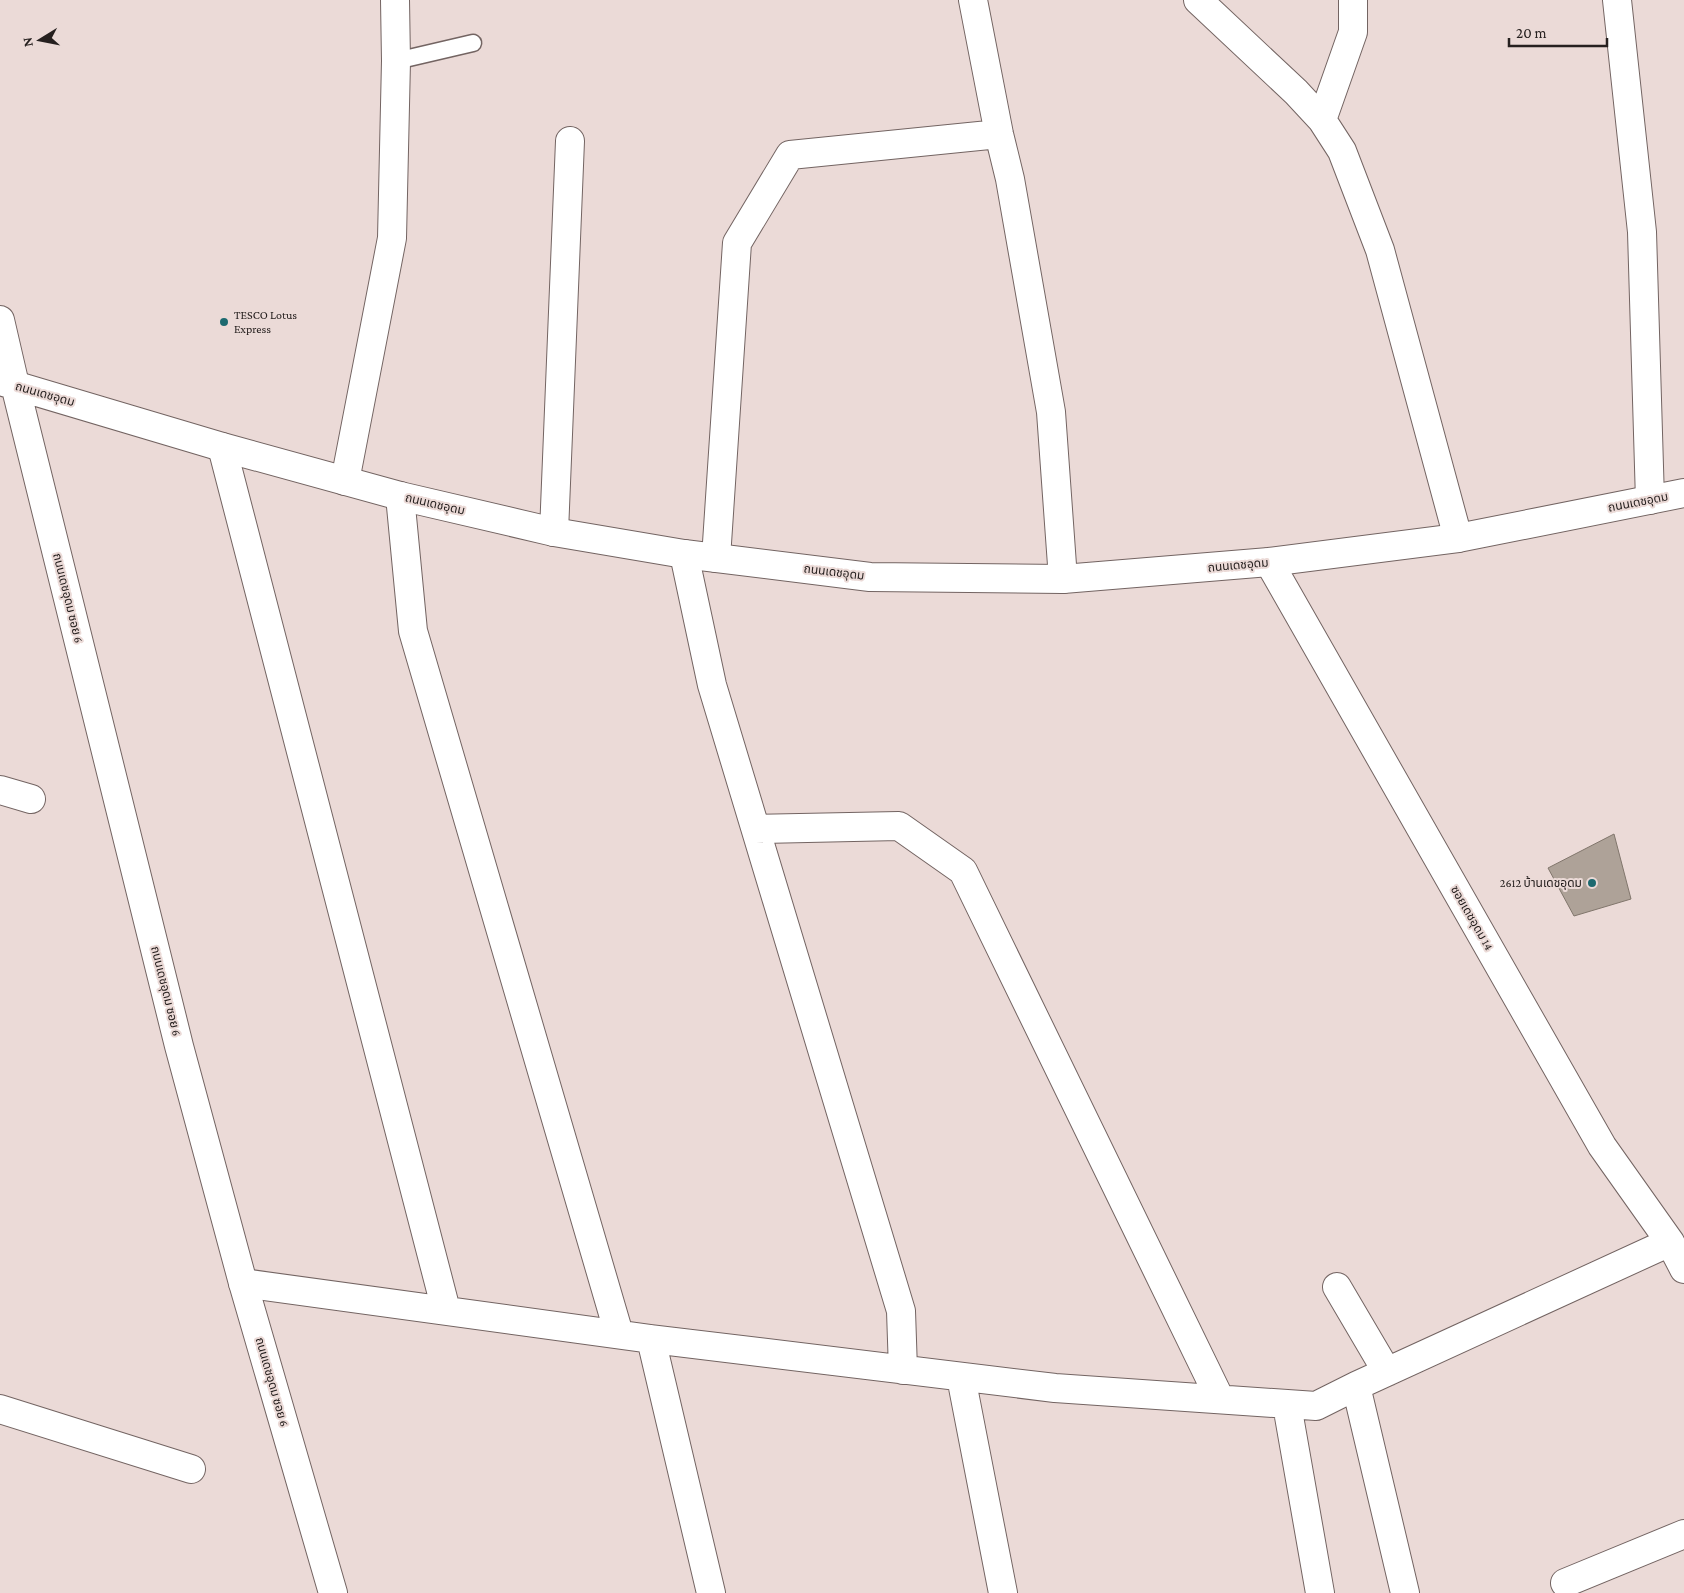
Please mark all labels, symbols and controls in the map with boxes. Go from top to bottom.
north arrow [15,15,65,65]
scale bar [1509,15,1606,47]
text: 20 m [1516,25,1547,41]
text: N [18,36,36,48]
place label: TESCO Lotus Express [234,308,297,336]
marker: TESCO Lotus Express [218,316,230,328]
street label: ถนนเดชอุดม [14,379,76,409]
street label: ถนนเดชอุดม [1607,489,1669,515]
street label: ถนนเดชอุดม [404,490,466,518]
street label: ถนนเดชอุดม ซอย 6 [50,552,86,644]
street label: ถนนเดชอุดม [1207,555,1269,575]
street label: ถนนเดชอุดม [803,561,865,583]
place label: 2612 บ้านเดชอุดม [1500,876,1582,890]
marker: 2612 บ้านเดชอุดม [1586,877,1598,889]
street label: ซอยเดชอุดม 14 [1448,883,1496,953]
street label: ถนนเดชอุดม ซอย 6 [148,945,184,1037]
street label: ถนนเดชอุดม ซอย 6 [253,1336,291,1428]

